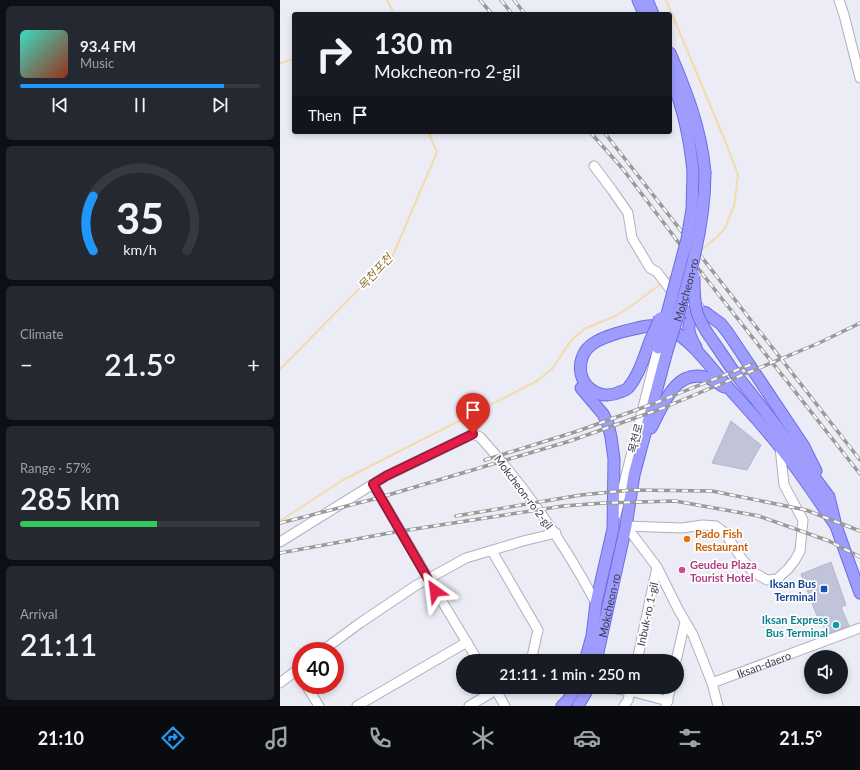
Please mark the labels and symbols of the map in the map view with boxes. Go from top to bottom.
water label: 목천포천 [354,249,397,293]
street label: Mokcheon-ro [670,257,700,323]
pin [456,393,490,434]
street label: 목천로 [625,422,645,454]
street label: Mokcheon-ro 2-gil [492,452,556,532]
place label: Pado Fish Restaurant [695,527,749,553]
marker: Pado Fish Restaurant [682,534,692,544]
place label: Geudeu Plaza Tourist Hotel [690,558,757,584]
marker: Geudeu Plaza Tourist Hotel [677,565,687,575]
position arrow [414,570,456,612]
street label: Mokcheon-ro [595,572,622,639]
place label: Iksan Bus Terminal [769,577,816,603]
street label: Inbuk-ro 1-gil [634,581,660,647]
marker: Iksan Bus Terminal [819,584,829,594]
place label: Iksan Express Bus Terminal [762,613,828,639]
marker: Iksan Express Bus Terminal [831,620,841,630]
speed limit sign: 40 [292,642,344,694]
street label: Iksan-daero [735,648,792,680]

